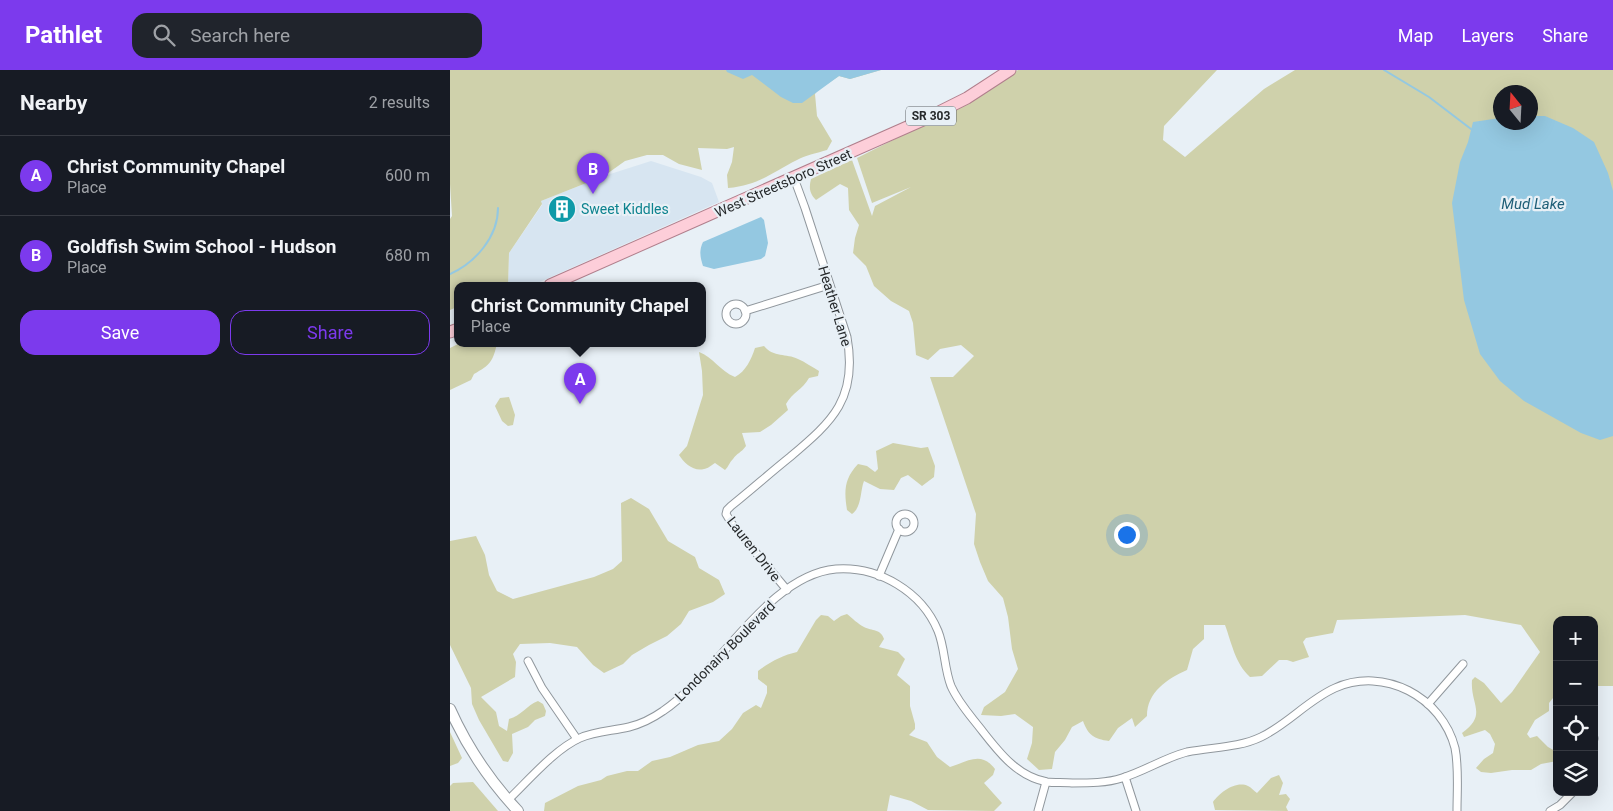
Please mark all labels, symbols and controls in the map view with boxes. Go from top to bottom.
search box [132,13,482,58]
text: Pathlet [25,21,102,49]
icon: search [150,21,178,49]
text: Search here [190,24,290,47]
text: Map [1398,25,1433,46]
text: Layers [1461,25,1514,46]
text: Share [1542,25,1588,46]
north arrow [1493,85,1538,130]
text: Nearby [20,91,87,115]
text: 2 results [369,93,430,112]
road number: SR 303 [906,106,956,126]
street label: West Streetsboro Street [712,145,854,220]
pin: B [577,153,609,194]
text: Christ Community Chapel [67,155,285,178]
text: A [31,166,41,185]
text: 600 m [385,166,430,185]
text: Place [67,178,107,197]
building icon: Sweet Kiddles [547,194,577,224]
water label: Mud Lake [1501,195,1565,213]
place label: Sweet Kiddles [581,201,669,217]
text: Goldfish Swim School - Hudson [67,235,337,258]
text: B [31,246,41,265]
text: 680 m [385,246,430,265]
text: Place [67,258,107,277]
street label: Heather Lane [815,264,855,348]
popup [454,282,706,347]
text: Christ Community Chapel [471,294,689,317]
button: Save [20,310,220,355]
button: Share [230,310,430,355]
text: Place [471,317,510,336]
pin: A [564,363,596,404]
street label: Lauren Drive [724,514,784,584]
your location [1114,522,1140,548]
street label: Londonairy Boulevard [672,598,778,704]
map controls [1553,616,1598,796]
button: + [1553,616,1598,661]
button: − [1553,661,1598,706]
button: locate [1553,706,1598,751]
button: layers [1553,751,1598,796]

